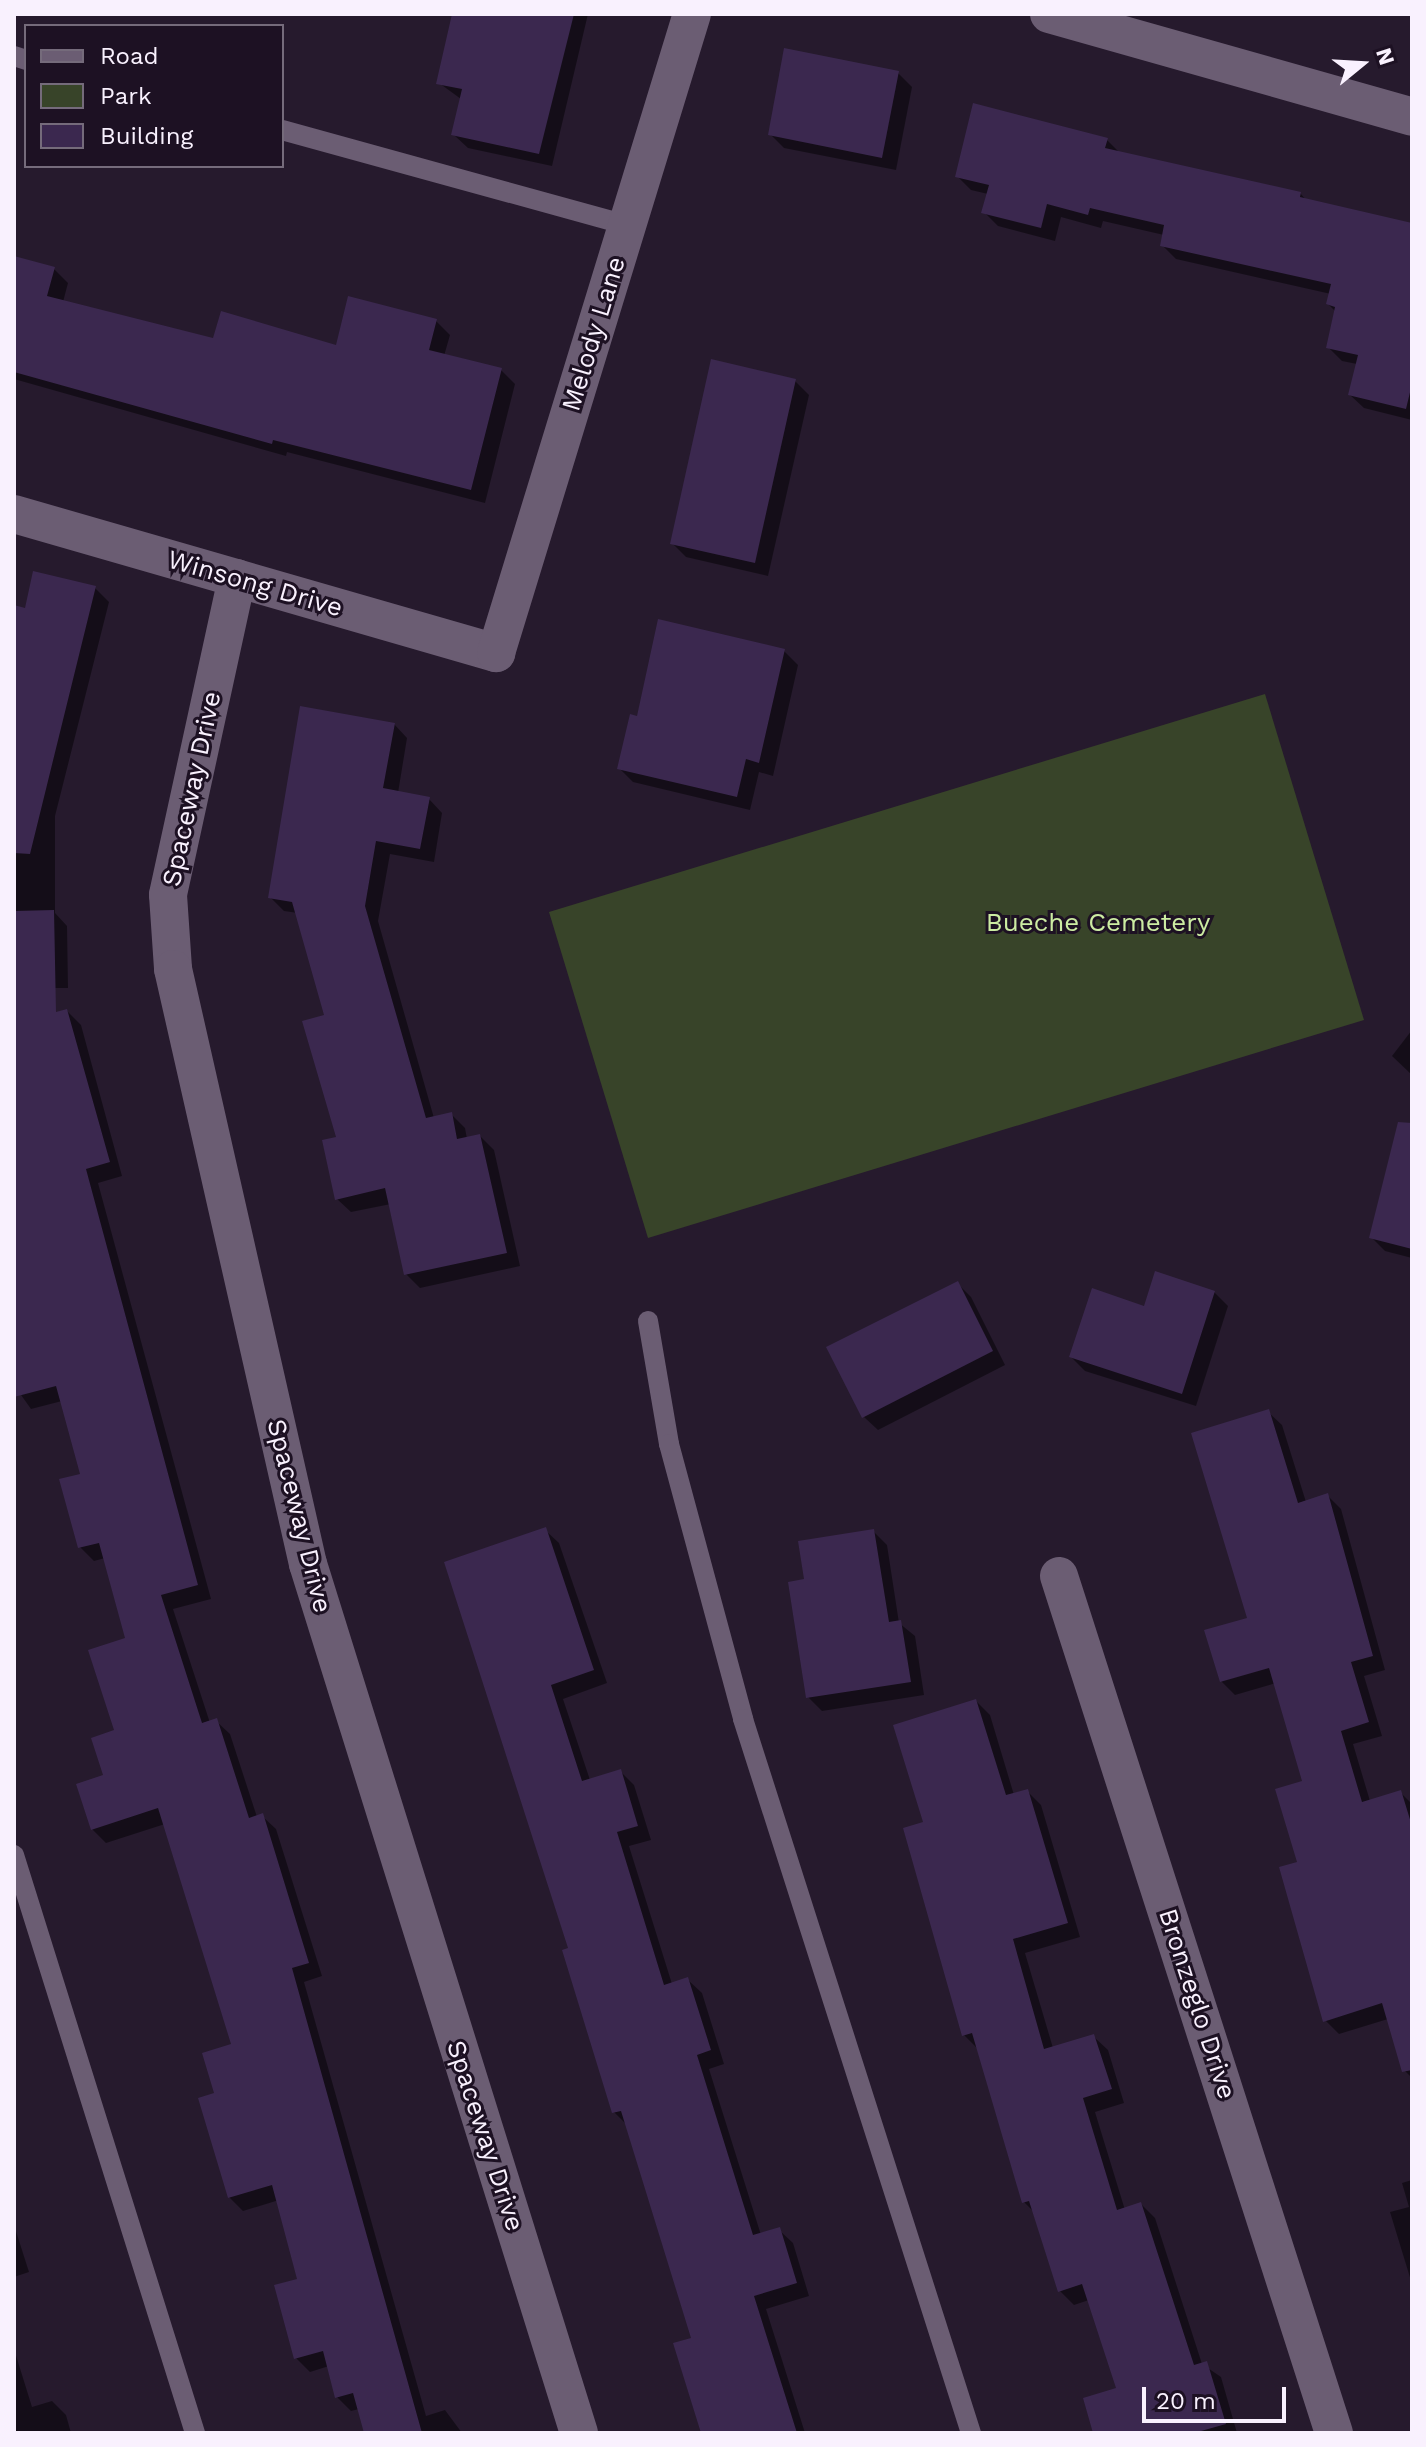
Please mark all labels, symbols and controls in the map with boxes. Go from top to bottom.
legend [24,24,284,168]
north arrow [1322,24,1402,104]
text: Road [100,42,159,70]
text: N [1371,45,1400,68]
text: Park [100,82,152,110]
text: Building [100,122,193,150]
street label: Melody Lane [556,253,632,415]
street label: Winsong Drive [164,544,346,624]
street label: Spaceway Drive [156,688,228,890]
park label: Bueche Cemetery [986,907,1210,939]
street label: Spaceway Drive [260,1416,338,1616]
street label: Bronzeglo Drive [1152,1905,1242,2103]
street label: Spaceway Drive [439,2036,531,2236]
scale bar [1146,2371,1290,2421]
text: 20 m [1156,2387,1216,2415]

